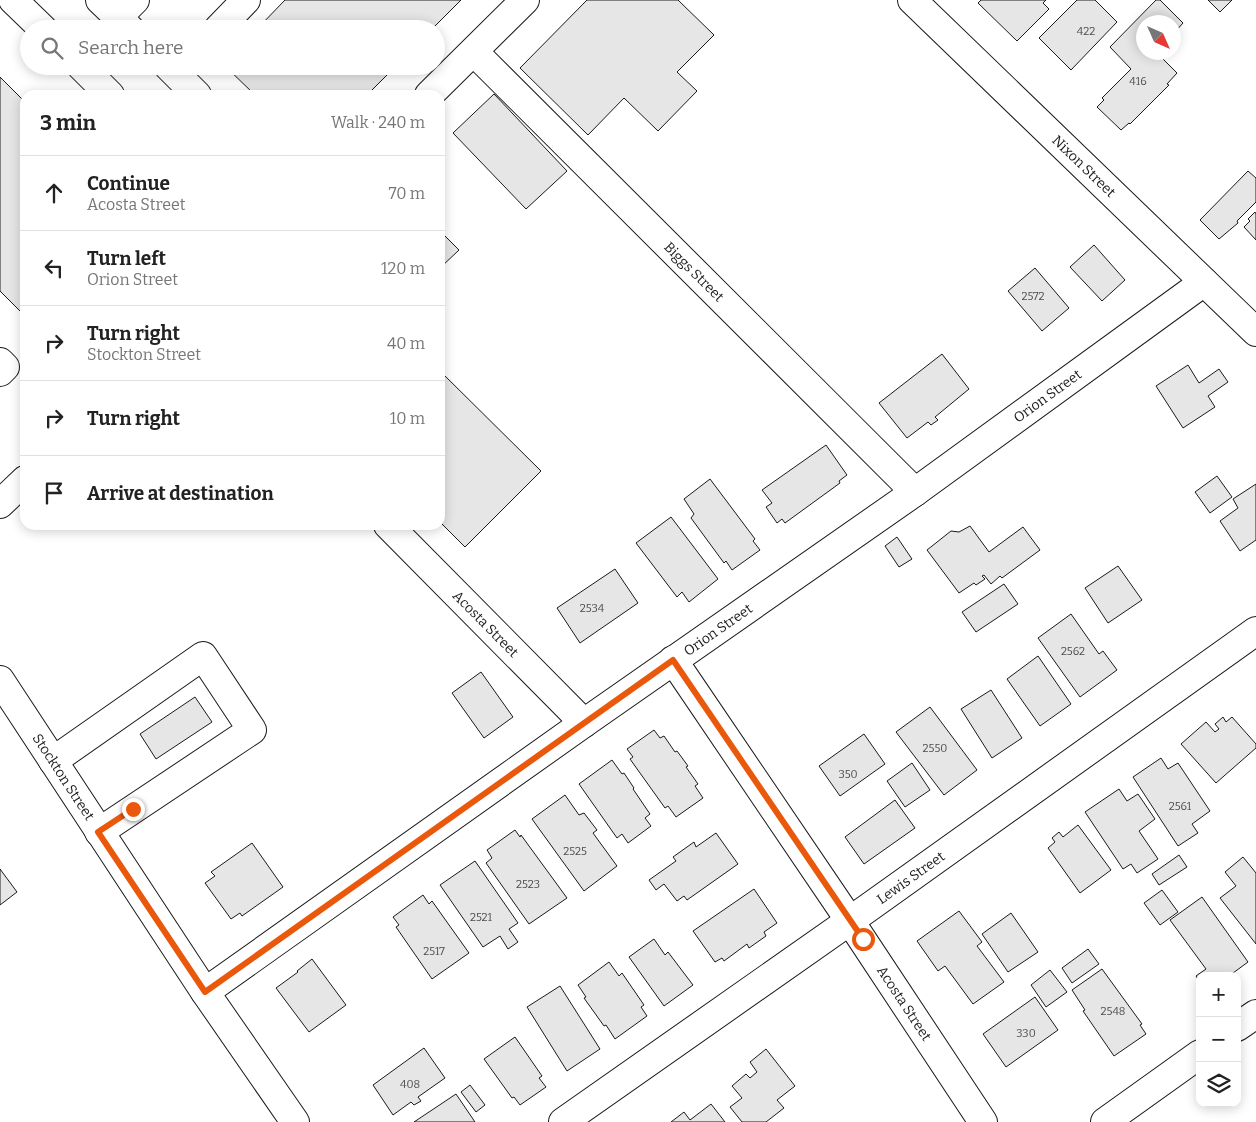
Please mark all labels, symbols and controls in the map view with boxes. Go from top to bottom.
north arrow [1136,15,1181,60]
search box [20,20,445,75]
house number: 422 [1077,25,1095,38]
icon: search [38,34,66,62]
text: Search here [78,36,183,59]
house number: 416 [1129,75,1147,88]
text: 3 min [40,110,96,136]
text: Walk · 240 m [331,113,425,132]
street label: Nixon Street [1048,132,1119,201]
text: Continue [87,172,170,195]
icon: ahead [40,179,68,207]
text: 70 m [389,184,425,203]
text: Acosta Street [87,195,186,214]
street label: Biggs Street [660,239,727,305]
text: Turn left [87,247,166,270]
icon: left [40,254,68,282]
text: 120 m [381,259,425,278]
text: Orion Street [87,270,178,289]
house number: 2572 [1021,290,1045,303]
text: Turn right [87,322,180,345]
icon: right [40,329,68,357]
text: 40 m [387,334,425,353]
text: Stockton Street [87,345,201,364]
street label: Orion Street [1010,366,1085,427]
icon: right [40,404,68,432]
text: Turn right [87,407,180,430]
text: 10 m [390,409,425,428]
icon: arrive [40,479,68,507]
text: Arrive at destination [87,482,274,505]
street label: Acosta Street [449,587,522,661]
street label: Orion Street [681,600,756,660]
house number: 2534 [580,602,605,615]
house number: 2562 [1061,645,1085,658]
street label: Stockton Street [29,731,98,824]
house number: 2550 [923,742,947,755]
house number: 350 [838,768,858,781]
route end [122,798,145,821]
house number: 2561 [1169,800,1192,813]
house number: 2525 [563,845,587,858]
street label: Lewis Street [874,848,948,908]
house number: 2523 [516,878,540,891]
house number: 2521 [470,911,493,924]
route start [852,928,875,951]
house number: 2517 [423,945,445,958]
street label: Acosta Street [873,963,935,1044]
map controls [1196,972,1241,1107]
button: + [1196,972,1241,1017]
house number: 2548 [1101,1005,1125,1018]
button: − [1196,1017,1241,1062]
house number: 330 [1016,1027,1036,1040]
button: layers [1196,1062,1241,1107]
house number: 408 [400,1078,420,1091]

